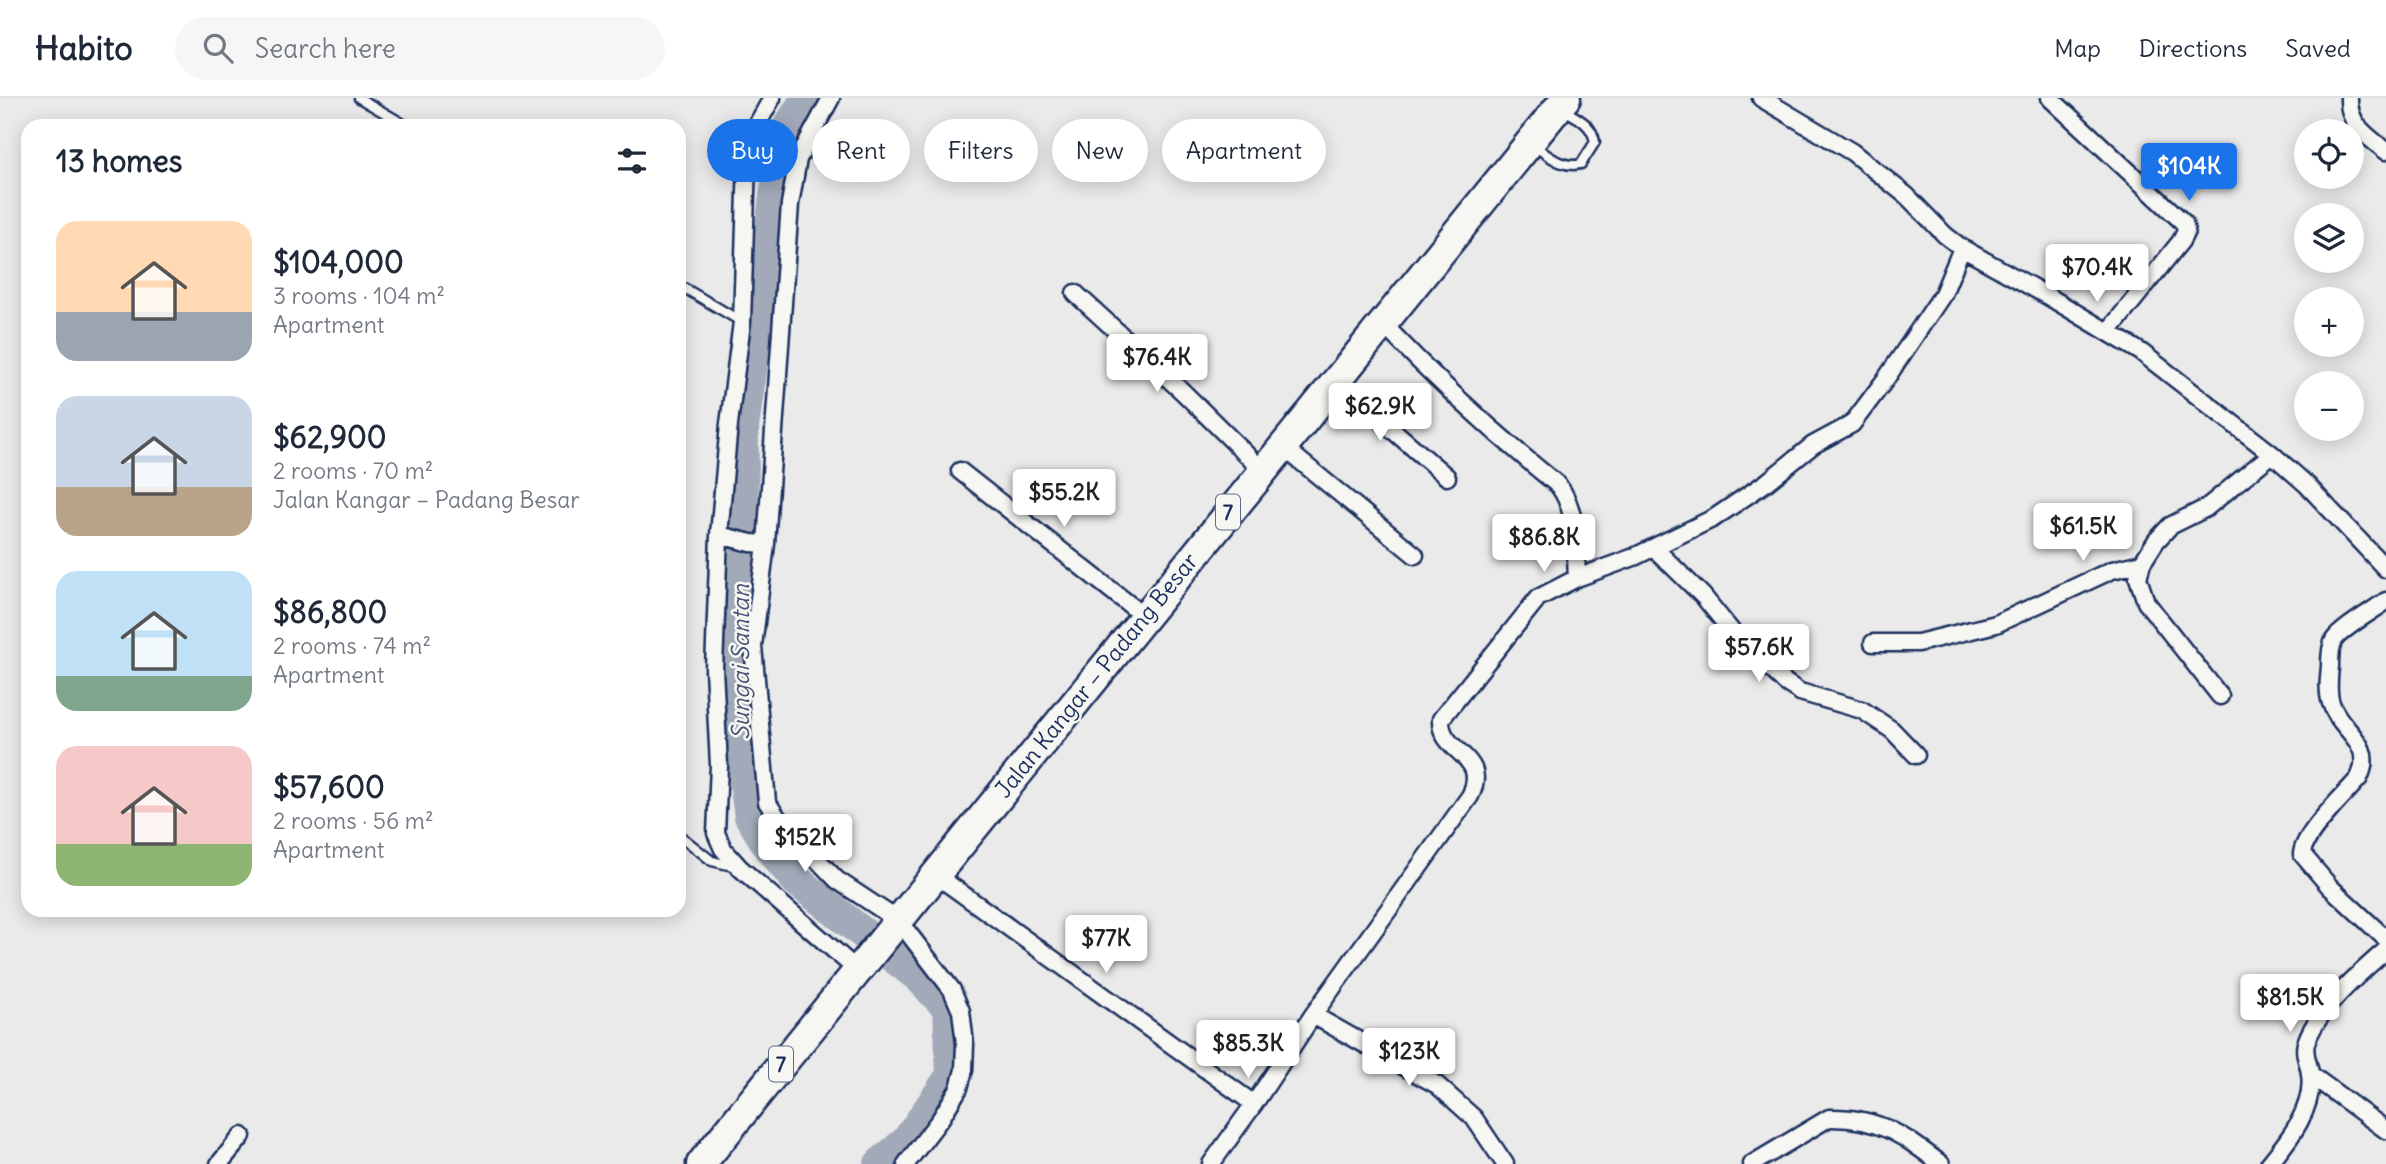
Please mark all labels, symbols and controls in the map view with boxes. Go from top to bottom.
search box [175,17,665,80]
text: Habito [35,27,133,69]
icon: search [199,29,237,67]
text: Search here [255,32,396,65]
text: Map [2054,33,2101,63]
text: Directions [2139,33,2247,63]
text: Saved [2285,33,2351,63]
chip: Buy [707,119,798,182]
chip: Rent [812,119,910,182]
chip: Filters [924,119,1038,182]
chip: New [1052,119,1148,182]
chip: Apartment [1162,119,1326,182]
map controls [2294,119,2364,441]
button: locate [2294,119,2364,189]
text: 13 homes [56,142,182,180]
icon: filters [613,142,651,180]
pin: $104K [2140,144,2238,203]
text: $104K [2157,151,2221,180]
button: layers [2294,203,2364,273]
text: $104,000 [273,243,404,281]
pin: $70.4K [2040,244,2154,304]
icon: home [112,249,196,333]
text: $70.4K [2062,252,2132,281]
text: 3 rooms · 104 m² [273,281,445,310]
button: + [2294,287,2364,357]
text: Apartment [273,310,385,339]
pin: $76.4K [1100,334,1214,394]
text: $76.4K [1123,342,1191,371]
button: − [2294,371,2364,441]
pin: $62.9K [1323,384,1437,443]
text: $62.9K [1345,391,1415,420]
text: $62,900 [273,418,386,456]
icon: home [112,424,196,508]
text: 2 rooms · 70 m² [273,456,433,485]
pin: $55.2K [1007,470,1121,529]
text: $55.2K [1029,477,1099,506]
text: Jalan Kangar – Padang Besar [273,485,580,514]
road number: 7 [1216,494,1240,530]
pin: $61.5K [2026,504,2140,563]
text: $61.5K [2049,511,2117,540]
pin: $86.8K [1487,514,1601,574]
text: $86.8K [1508,522,1580,551]
street label: Jalan Kangar – Padang Besar [988,546,1204,803]
water label: Sungai Santan [725,583,755,740]
text: $86,800 [273,593,387,631]
icon: home [112,599,196,683]
pin: $57.6K [1702,624,1816,684]
text: 2 rooms · 74 m² [273,631,431,660]
text: $57.6K [1724,632,1794,661]
text: Apartment [273,660,385,689]
text: $57,600 [273,768,385,806]
icon: home [112,774,196,858]
text: 2 rooms · 56 m² [273,806,434,835]
pin: $152K [756,814,854,874]
text: $152K [774,822,836,851]
text: Apartment [273,835,385,864]
pin: $77K [1065,916,1147,975]
text: $77K [1081,923,1131,952]
pin: $81.5K [2233,974,2347,1034]
text: $81.5K [2256,982,2324,1011]
pin: $85.3K [1191,1020,1305,1080]
text: $85.3K [1212,1028,1284,1057]
pin: $123K [1360,1028,1458,1088]
text: $123K [1378,1036,1440,1065]
road number: 7 [769,1046,793,1082]

